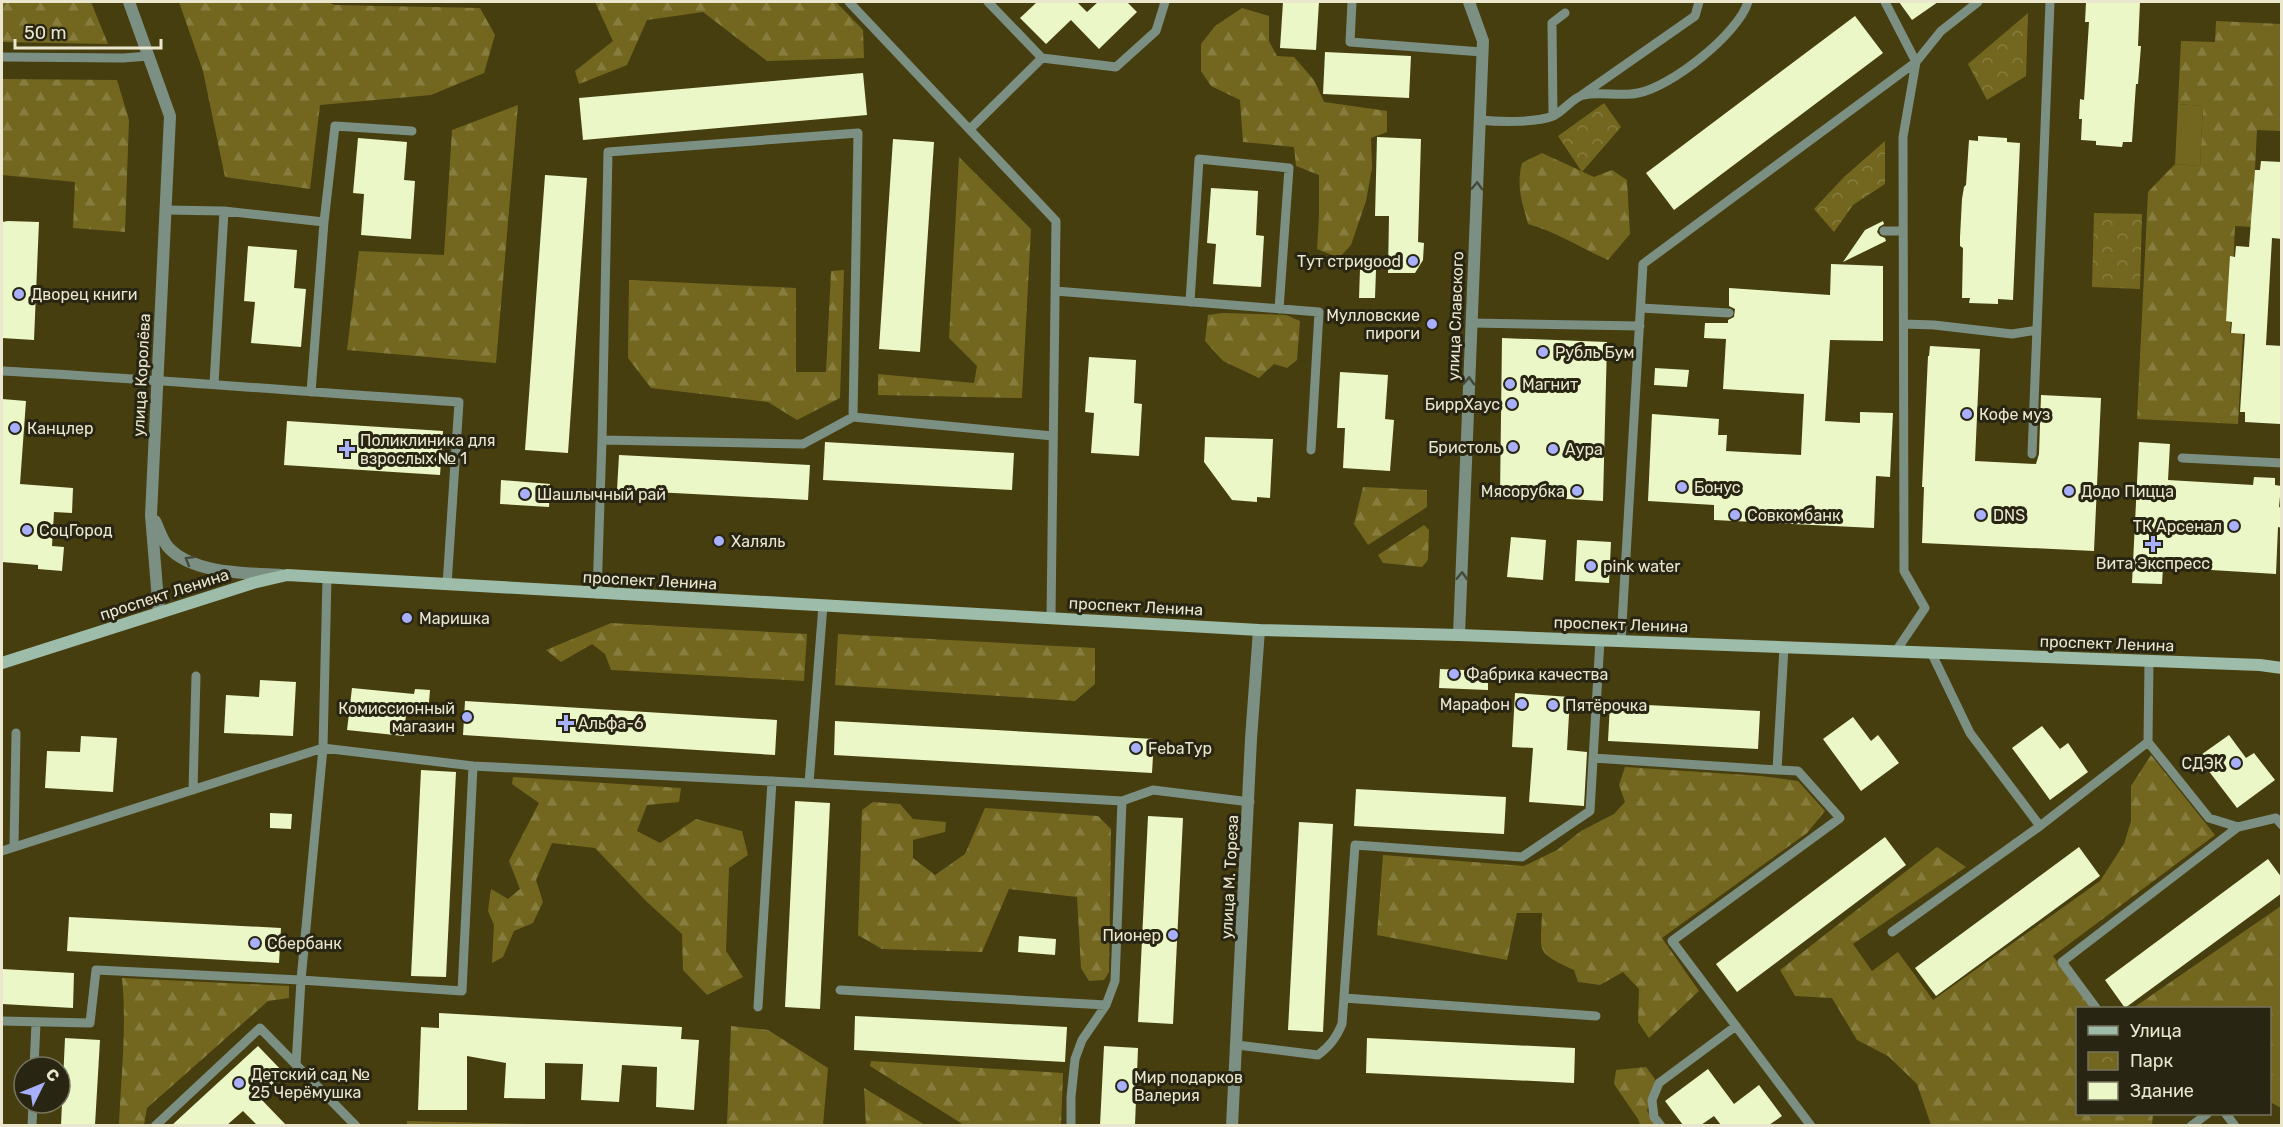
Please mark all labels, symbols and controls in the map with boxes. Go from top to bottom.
scale bar [15,12,160,50]
text: 50 m [24,22,67,44]
one-way arrow [1471,182,1483,191]
street label: улица Славского [1444,251,1467,381]
place label: Тут стриgood [1297,252,1401,271]
marker: Тут стриgood [1406,254,1420,268]
place label: Дворец книги [31,285,137,304]
marker: Дворец книги [12,287,26,301]
place label: Мулловские пироги [1326,306,1420,343]
street label: улица Королёва [129,313,154,437]
marker: Мулловские пироги [1425,317,1439,331]
place label: Рубль Бум [1555,343,1634,362]
marker: Рубль Бум [1536,345,1550,359]
place label: Магнит [1522,375,1578,394]
one-way arrow [1463,377,1476,386]
marker: Магнит [1503,377,1517,391]
place label: БиррХаус [1425,395,1500,414]
marker: БиррХаус [1505,397,1519,411]
place label: Кофе муз [1979,405,2050,424]
marker: Кофе муз [1960,407,1974,421]
place label: Канцлер [27,419,93,438]
marker: Канцлер [8,421,22,435]
place label: Поликлиника для взрослых № 1 [360,431,496,468]
place label: Бристоль [1428,438,1501,457]
marker: Поликлиника для взрослых № 1 [338,440,356,458]
marker: Бристоль [1506,440,1520,454]
place label: Аура [1565,440,1603,459]
marker: Аура [1546,442,1560,456]
place label: Бонус [1694,478,1741,497]
marker: Бонус [1675,480,1689,494]
place label: Мясорубка [1481,482,1565,501]
place label: Додо Пицца [2081,482,2174,501]
marker: Мясорубка [1570,484,1584,498]
marker: Додо Пицца [2062,484,2076,498]
place label: Шашлычный рай [537,485,666,504]
marker: Шашлычный рай [518,487,532,501]
place label: Совкомбанк [1747,506,1841,525]
place label: DNS [1993,506,2025,525]
marker: Совкомбанк [1728,508,1742,522]
marker: DNS [1974,508,1988,522]
place label: ТК Арсенал [2133,517,2222,536]
marker: ТК Арсенал [2227,519,2241,533]
place label: СоцГород [39,521,113,540]
marker: СоцГород [20,523,34,537]
place label: Халяль [731,532,785,551]
marker: Халяль [712,534,726,548]
marker: Вита Экспресс [2146,537,2160,551]
place label: Вита Экспресс [2096,554,2210,573]
one-way arrow [185,556,195,567]
place label: pink water [1603,557,1680,576]
marker: pink water [1584,559,1598,573]
street label: проспект Ленина [97,565,231,624]
street label: проспект Ленина [582,567,718,594]
one-way arrow [1455,572,1468,581]
street label: проспект Ленина [1068,593,1204,620]
place label: Маришка [419,609,490,628]
marker: Маришка [400,611,414,625]
street label: проспект Ленина [1553,613,1688,636]
street label: проспект Ленина [2039,632,2174,655]
place label: Фабрика качества [1466,665,1608,684]
marker: Фабрика качества [1447,667,1461,681]
place label: Марафон [1440,695,1510,714]
place label: Пятёрочка [1565,696,1647,715]
marker: Марафон [1515,697,1529,711]
marker: Пятёрочка [1546,698,1560,712]
place label: Комиссионный магазин [338,699,455,736]
marker: Комиссионный магазин [460,710,474,724]
place label: Альфа-6 [578,714,644,733]
marker: Альфа-6 [559,716,573,730]
place label: FebaТур [1148,739,1212,758]
marker: FebaТур [1129,741,1143,755]
place label: СДЭК [2182,754,2224,773]
marker: СДЭК [2229,756,2243,770]
street label: улица М. Тореза [1217,814,1242,940]
place label: Пионер [1102,926,1161,945]
marker: Пионер [1166,928,1180,942]
place label: Сбербанк [267,934,342,953]
marker: Сбербанк [248,936,262,950]
legend [2076,1007,2271,1115]
text: Улица [2130,1020,2182,1042]
text: Парк [2130,1050,2174,1072]
north arrow [12,1055,72,1115]
text: С [42,1065,63,1086]
place label: Детский сад № 25 Черёмушка [251,1065,370,1102]
place label: Мир подарков Валерия [1134,1068,1243,1105]
marker: Детский сад № 25 Черёмушка [232,1076,246,1090]
marker: Мир подарков Валерия [1115,1079,1129,1093]
text: Здание [2130,1080,2194,1102]

